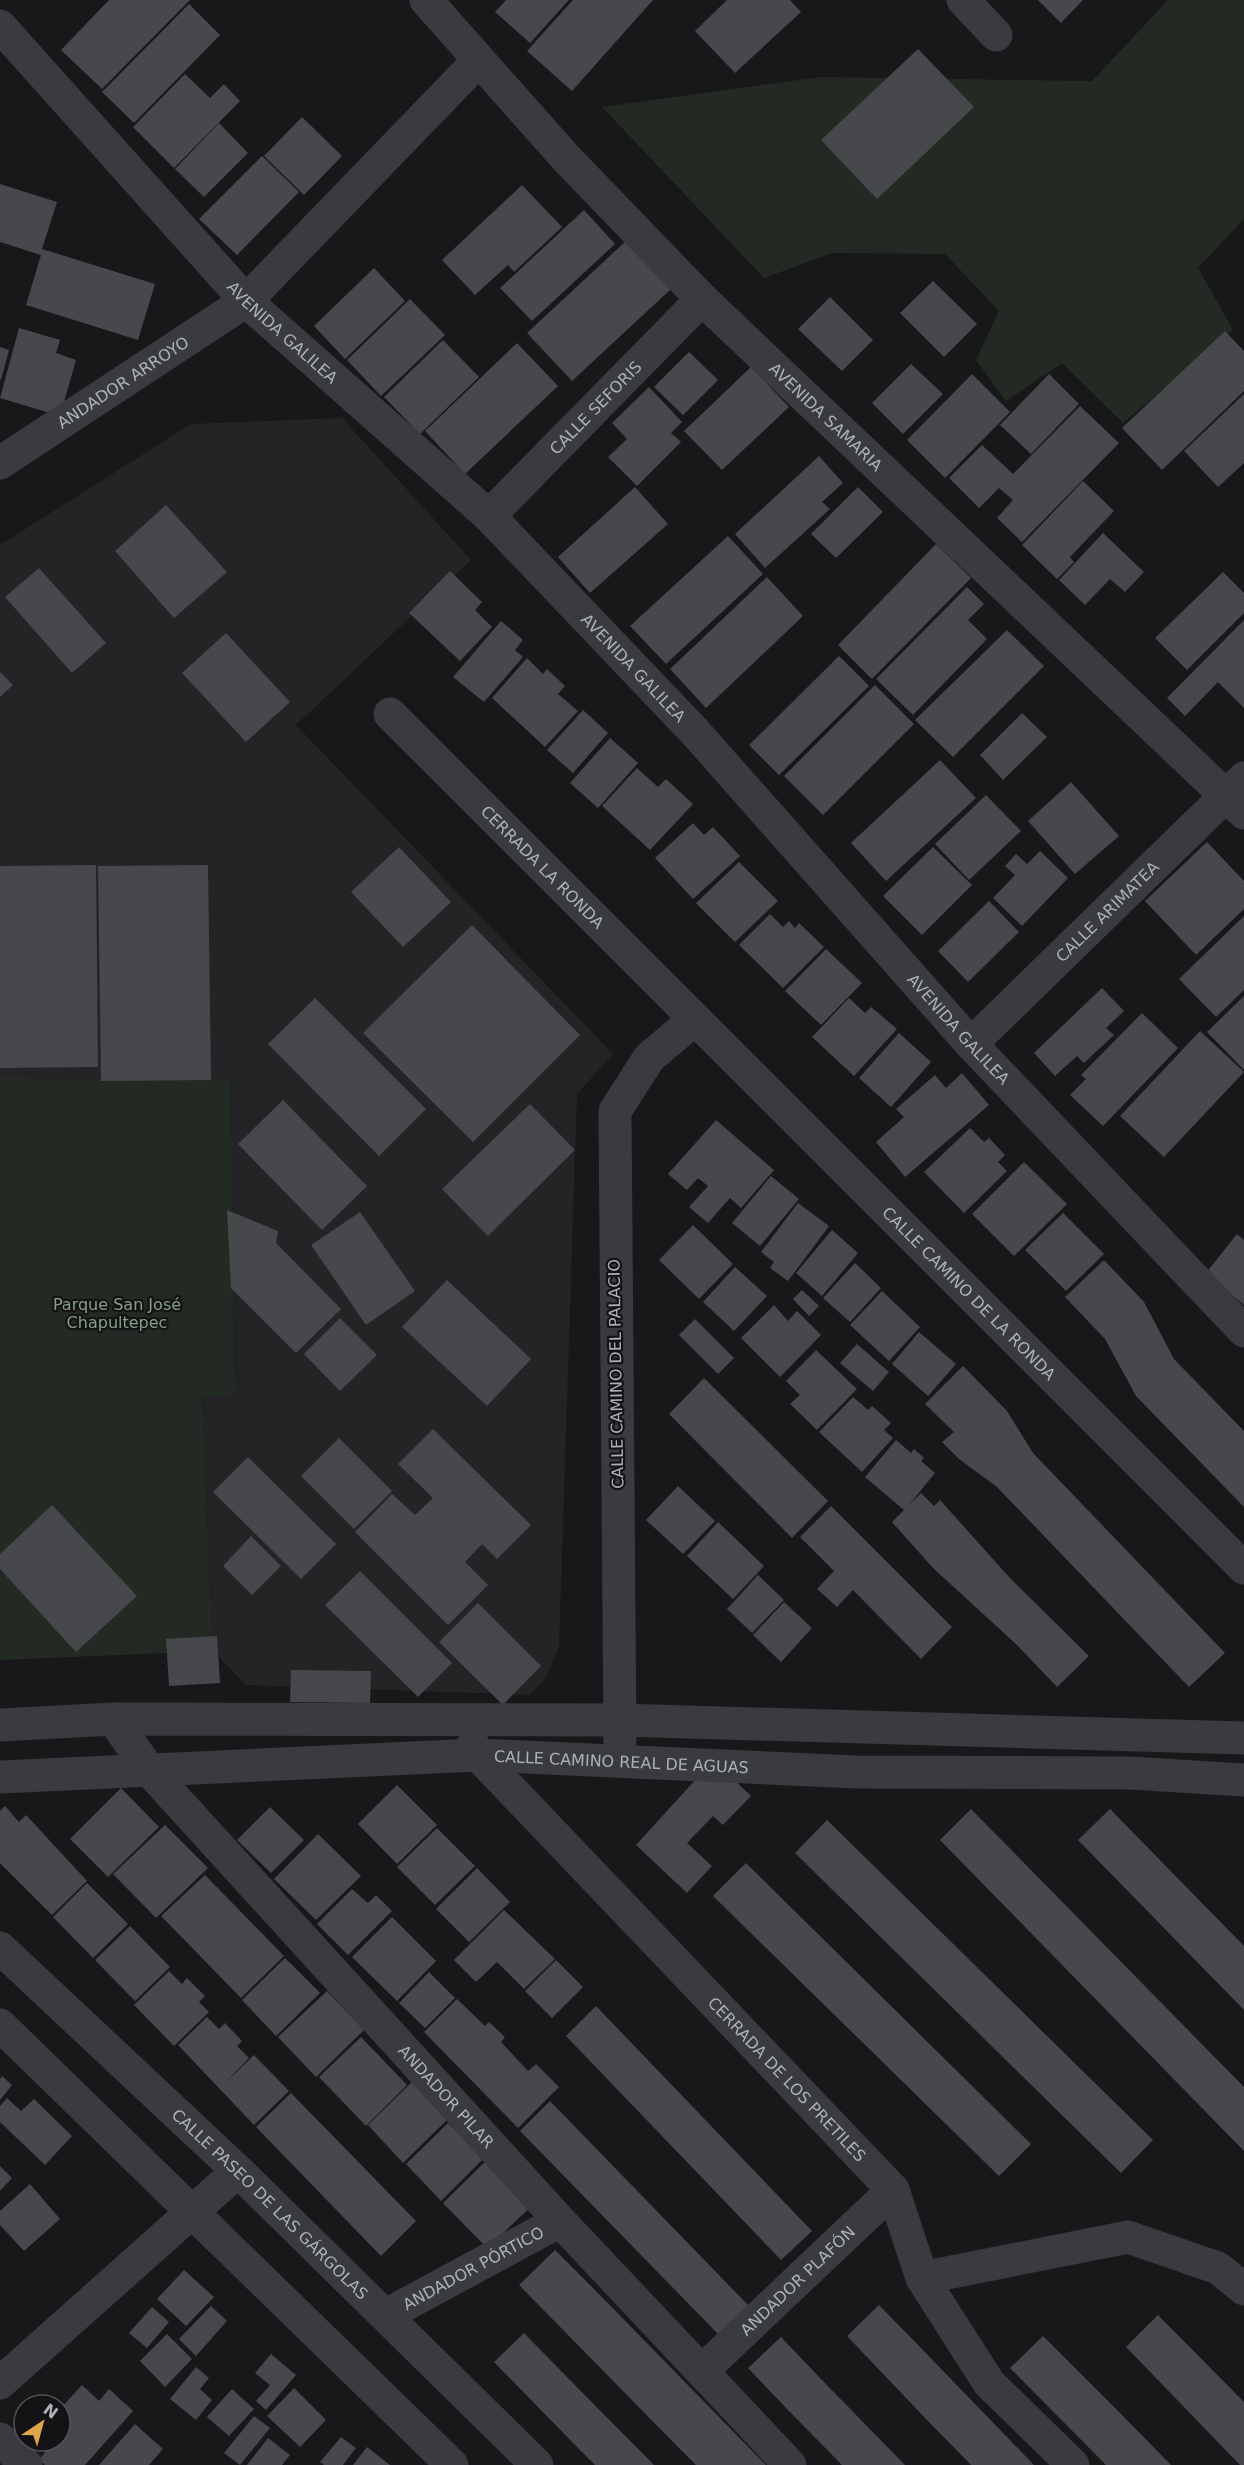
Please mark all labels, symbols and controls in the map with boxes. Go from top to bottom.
street label: AVENIDA GALILEA [223,277,342,387]
street label: ANDADOR ARROYO [53,332,192,432]
street label: CALLE SEFORIS [546,357,645,458]
street label: AVENIDA SAMARIA [766,359,887,475]
street label: AVENIDA GALILEA [577,609,690,726]
street label: CERRADA LA RONDA [477,801,608,932]
street label: CALLE ARIMATEA [1052,857,1163,966]
street label: AVENIDA GALILEA [904,970,1014,1088]
street label: CALLE CAMINO DE LA RONDA [879,1203,1060,1384]
street label: CALLE CAMINO DEL PALACIO [604,1259,628,1489]
park label: Parque San José Chapultepec [53,1295,181,1332]
street label: CALLE CAMINO REAL DE AGUAS [493,1746,749,1777]
street label: CERRADA DE LOS PRETILES [704,1993,870,2165]
street label: ANDADOR PILAR [395,2041,498,2152]
street label: CALLE PASEO DE LAS GÁRGOLAS [168,2105,372,2303]
street label: ANDADOR PÓRTICO [399,2222,547,2314]
street label: ANDADOR PLAFÓN [736,2222,859,2339]
north arrow [12,2393,72,2453]
text: N [40,2400,62,2423]

